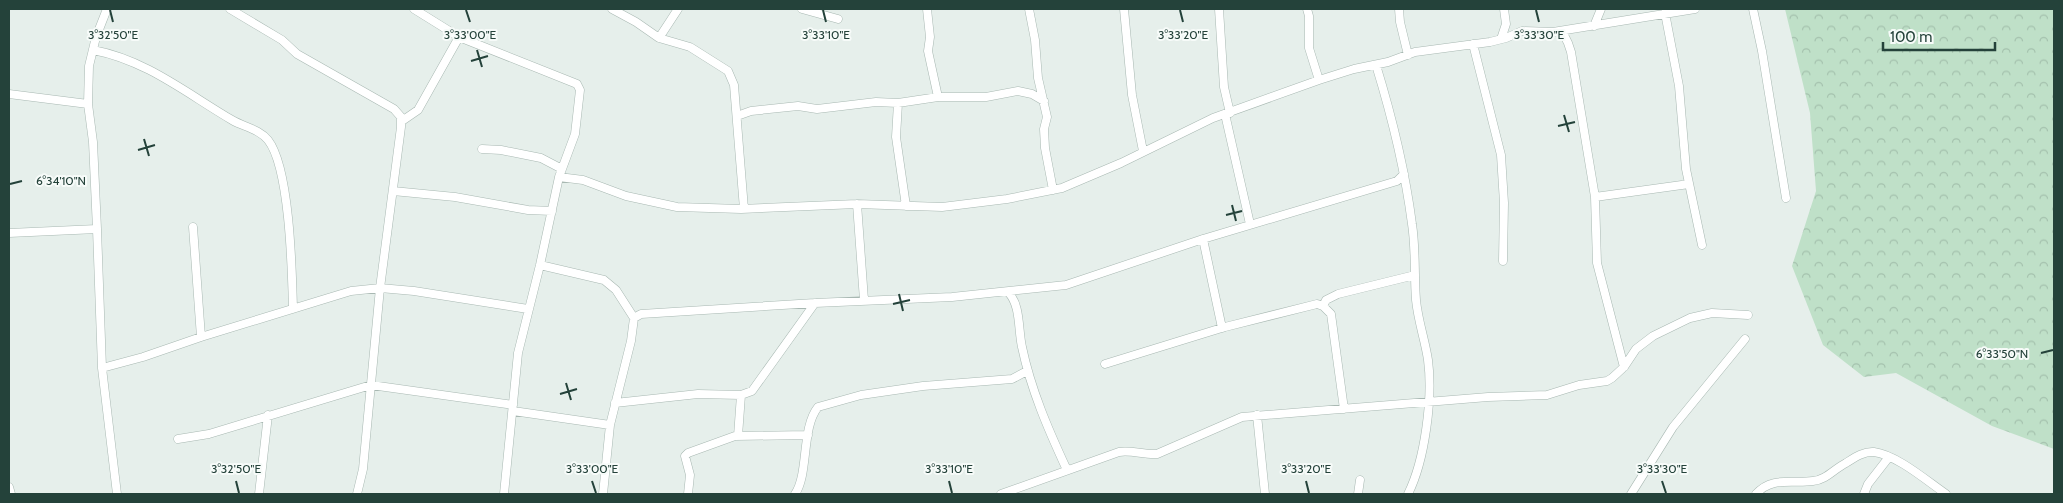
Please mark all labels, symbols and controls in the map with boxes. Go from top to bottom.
scale bar [1883,20,1996,52]
text: 3°32'50"E [88,27,138,42]
text: 3°33'00"E [444,27,496,42]
text: 3°33'10"E [802,27,850,42]
text: 3°33'20"E [1158,27,1208,42]
text: 3°33'30"E [1514,27,1565,42]
text: 100 m [1890,28,1932,46]
text: 6°34'10"N [36,173,86,188]
text: 6°33'50"N [1976,346,2028,361]
text: 3°32'50"E [211,461,261,476]
text: 3°33'00"E [566,461,618,476]
text: 3°33'10"E [925,461,973,476]
text: 3°33'20"E [1281,461,1331,476]
text: 3°33'30"E [1637,461,1688,476]

